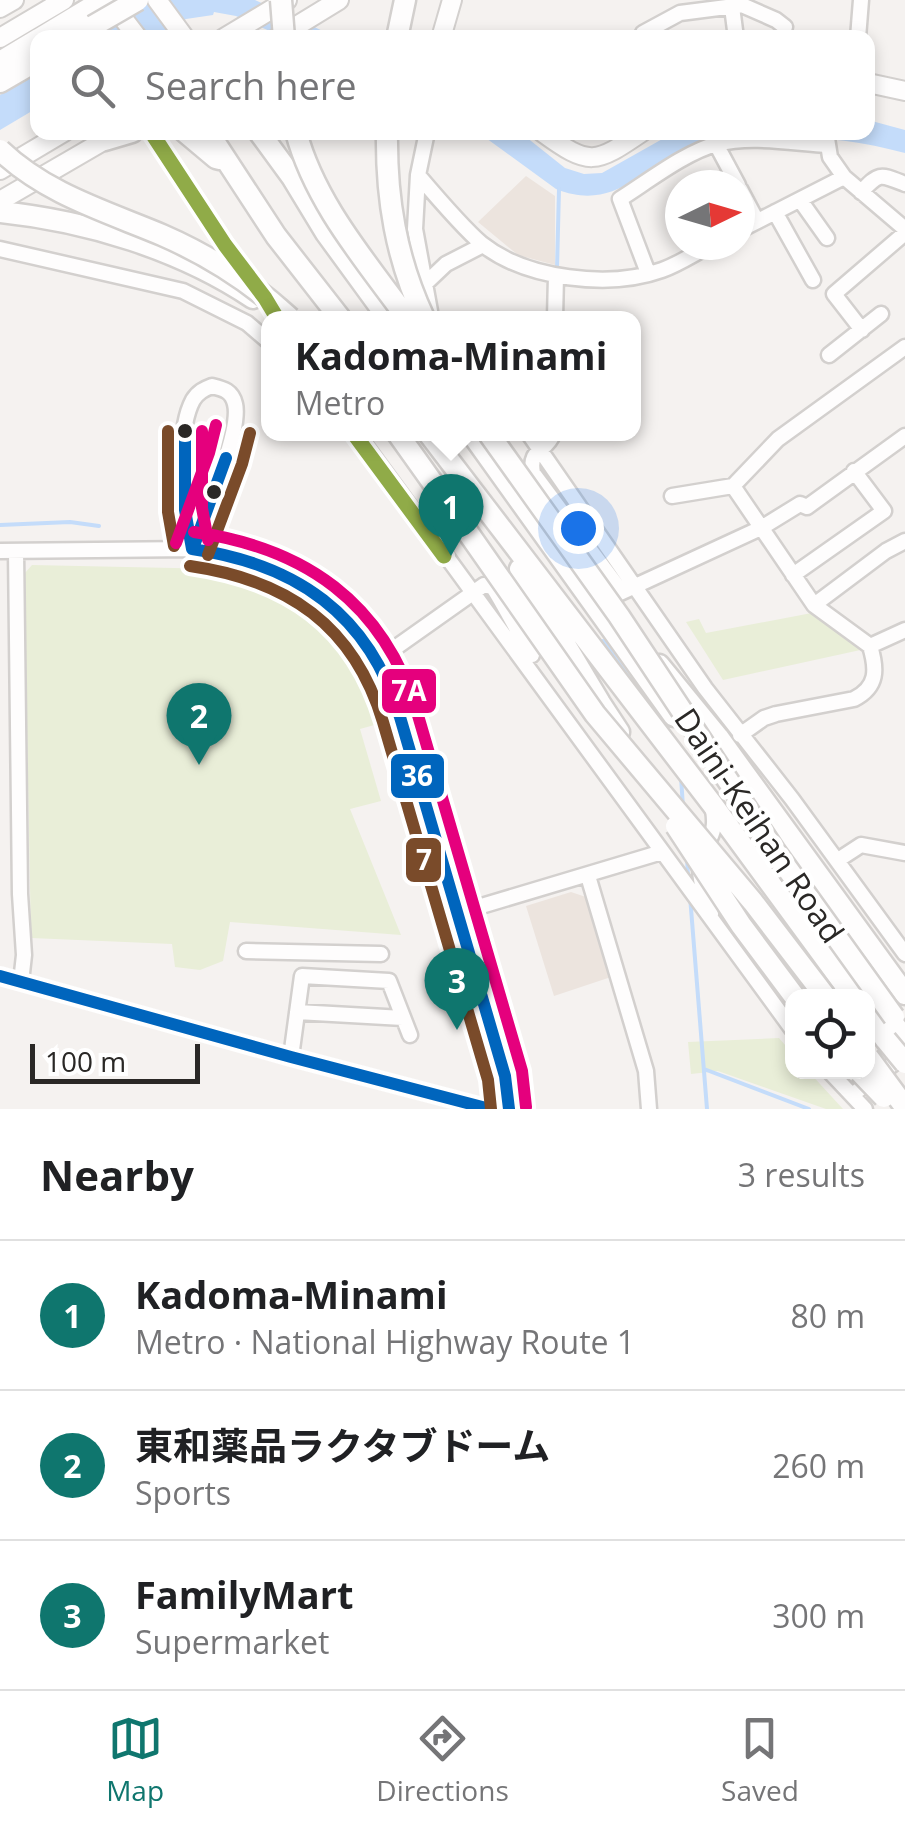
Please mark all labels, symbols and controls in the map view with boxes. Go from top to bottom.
search box [30,30,875,140]
icon: search [65,58,120,113]
text: Search here [145,59,357,111]
north arrow [665,170,755,260]
popup [261,311,641,441]
text: Kadoma-Minami [295,329,607,381]
text: Metro [295,381,385,424]
unlabelled marker [175,421,195,441]
pin: 1 [418,474,484,556]
unlabelled marker [204,482,224,502]
your location [553,503,604,554]
line badge: 7A [380,667,438,715]
text: 7A [391,671,427,709]
pin: 2 [166,682,232,765]
street label: Daini-Keihan Road [665,699,855,951]
line badge: 36 [389,752,446,800]
text: 36 [401,756,433,794]
line badge: 7 [404,836,443,884]
text: 7 [416,840,432,878]
pin: 3 [424,948,490,1030]
map controls [785,989,875,1079]
button: locate [785,989,875,1079]
scale bar [30,1039,200,1084]
text: 100 m [45,1042,126,1080]
text: Nearby [40,1146,194,1203]
text: 3 results [738,1153,865,1196]
text: Kadoma-Minami [135,1268,448,1320]
text: 1 [63,1294,82,1337]
text: 80 m [790,1294,865,1337]
text: Metro · National Highway Route 1 [135,1320,635,1363]
text: 東和薬品ラクタブドーム [135,1419,550,1471]
text: 2 [63,1444,82,1487]
text: 260 m [772,1444,865,1487]
text: Sports [135,1471,231,1514]
text: FamilyMart [135,1568,353,1620]
text: 3 [63,1594,82,1637]
text: 300 m [772,1594,865,1637]
text: Supermarket [135,1620,329,1663]
tab: Map [106,1711,164,1809]
tab: Directions [376,1711,509,1809]
tab: Saved [721,1711,799,1809]

